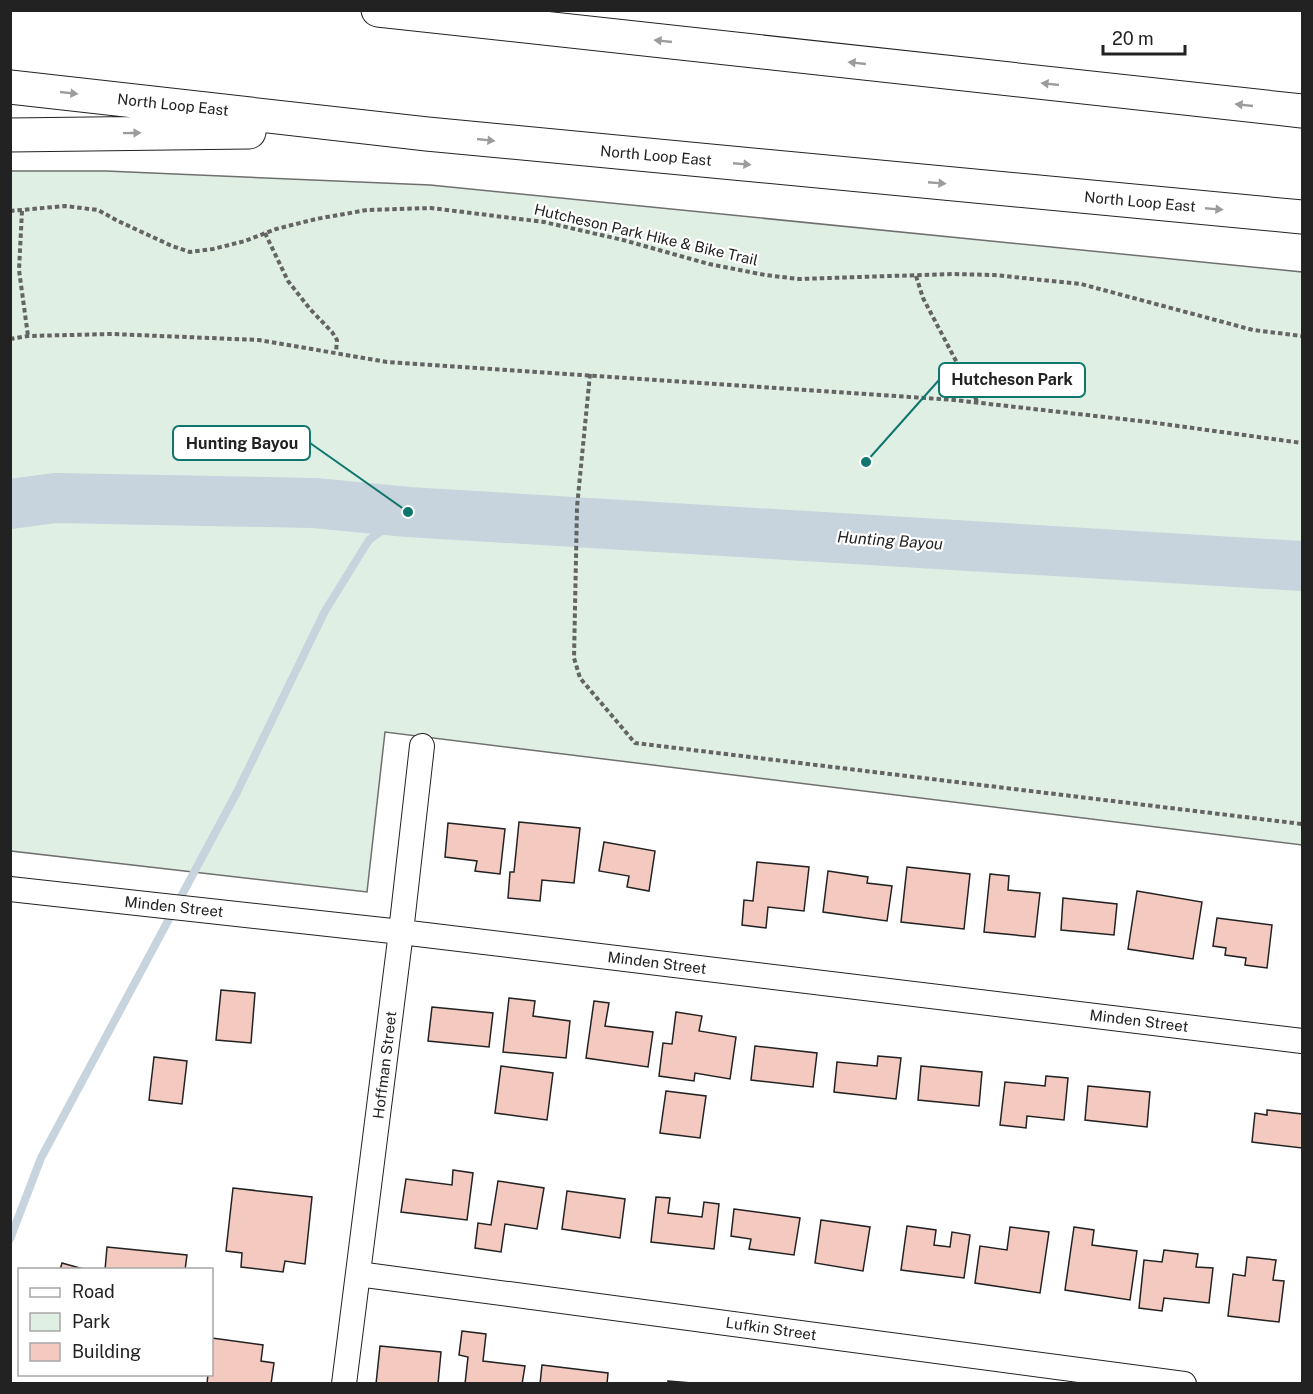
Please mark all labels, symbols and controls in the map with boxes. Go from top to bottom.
scale bar [1103,18,1186,56]
text: 20 m [1112,28,1154,49]
one-way arrow [653,37,672,46]
one-way arrow [847,58,866,67]
one-way arrow [1041,79,1060,89]
one-way arrow [59,89,78,98]
street label: North Loop East [116,90,230,119]
one-way arrow [1235,100,1254,110]
one-way arrow [122,128,141,138]
one-way arrow [476,135,495,145]
street label: North Loop East [600,142,713,169]
one-way arrow [733,159,752,169]
one-way arrow [927,178,946,188]
street label: North Loop East [1084,188,1197,215]
street label: Hutcheson Park Hike & Bike Trail [532,200,760,269]
one-way arrow [1205,204,1224,214]
callout: Hutcheson Park [939,363,1085,397]
text: Hutcheson Park [951,370,1073,389]
callout: Hunting Bayou [173,426,310,460]
text: Hunting Bayou [186,434,298,453]
water label: Hunting Bayou [836,527,944,554]
street label: Minden Street [124,893,224,920]
street label: Minden Street [607,948,708,977]
street label: Minden Street [1089,1006,1190,1035]
street label: Hoffman Street [369,1010,400,1120]
legend [18,1268,213,1376]
text: Road [72,1281,115,1302]
text: Park [72,1311,110,1332]
street label: Lufkin Street [724,1314,818,1343]
text: Building [72,1341,141,1362]

